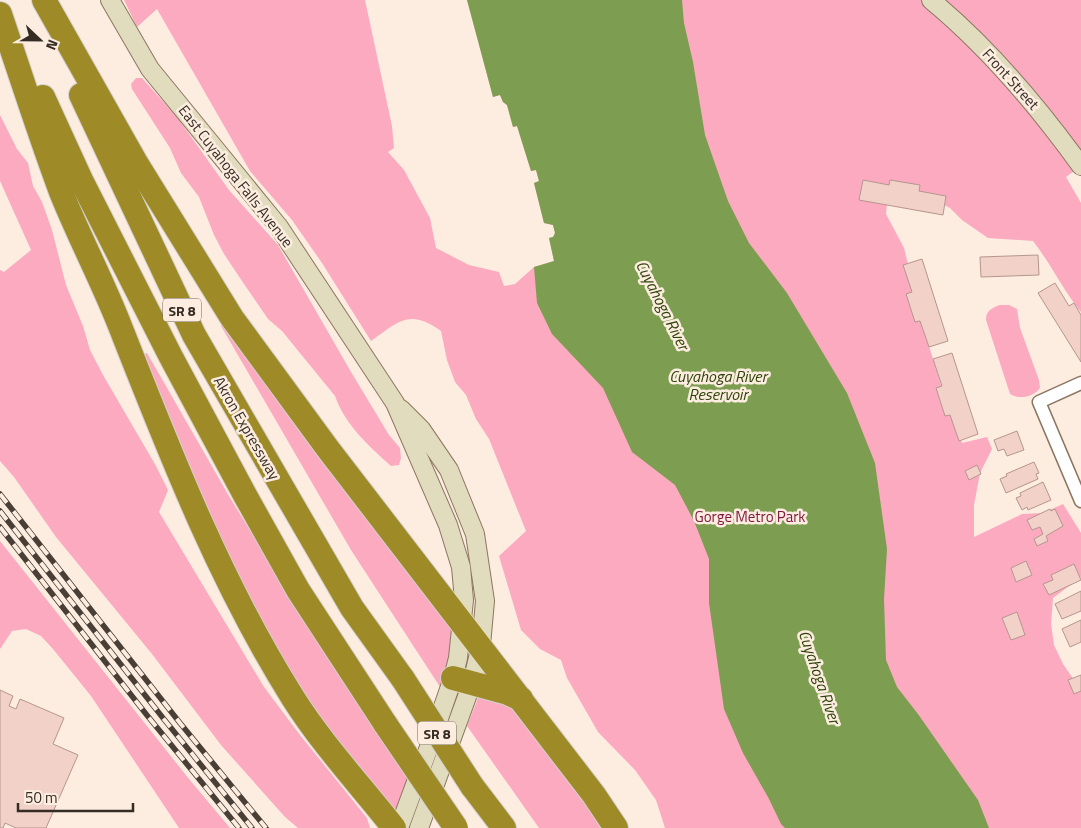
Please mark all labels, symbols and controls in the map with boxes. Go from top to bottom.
north arrow [15,15,65,65]
text: N [41,37,64,53]
street label: Front Street [977,43,1045,115]
street label: East Cuyahoga Falls Avenue [173,100,299,252]
water label: Cuyahoga River [630,256,697,356]
road number: SR 8 [163,298,201,322]
water label: Cuyahoga River Reservoir [669,364,769,406]
street label: Akron Expressway [208,372,286,484]
park label: Gorge Metro Park [694,505,806,528]
water label: Cuyahoga River [793,627,848,729]
road number: SR 8 [418,721,456,744]
scale bar [18,780,132,812]
text: 50 m [25,786,58,809]

